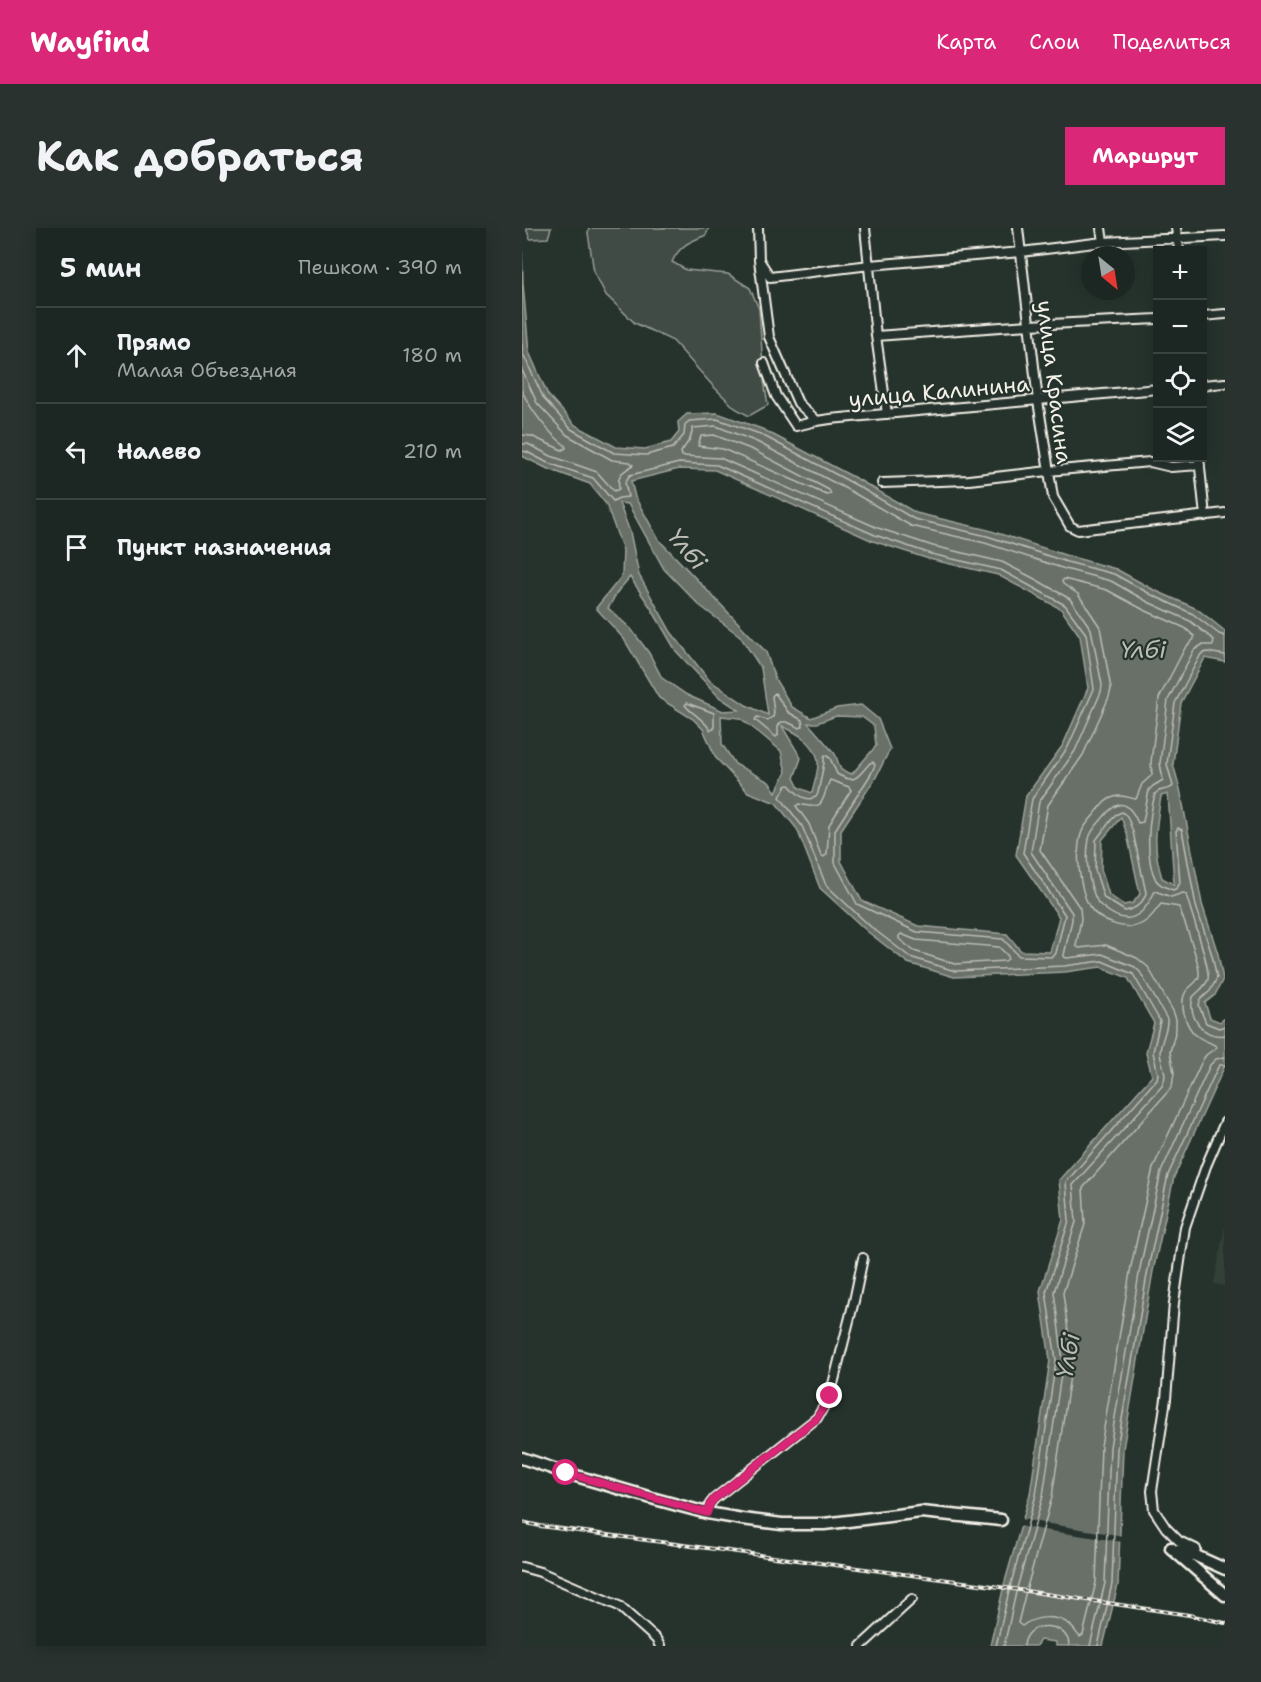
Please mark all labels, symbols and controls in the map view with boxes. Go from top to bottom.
text: Wayfind [30,23,150,61]
text: Карта [936,28,996,56]
text: Слои [1029,28,1080,56]
text: Поделиться [1113,28,1231,56]
button: Маршрут [1065,127,1225,185]
text: Как добраться [36,128,364,184]
north arrow [1081,246,1135,300]
map controls [1153,246,1207,462]
button: + [1153,246,1207,300]
text: 5 мин [60,250,141,285]
text: Пешком · 390 m [298,254,462,280]
street label: улица Красина [1030,299,1079,466]
button: − [1153,300,1207,354]
text: Прямо [117,328,191,357]
icon: ahead [60,339,93,372]
text: 180 m [402,342,462,368]
button: locate [1153,354,1207,408]
text: Малая Объездная [117,357,297,383]
street label: улица Калинина [847,369,1031,414]
button: layers [1153,408,1207,462]
icon: left [60,435,93,468]
text: Налево [117,437,201,466]
text: 210 m [403,438,462,464]
water label: Үлбі [660,521,715,578]
icon: arrive [60,531,93,564]
text: Пункт назначения [117,533,331,562]
water label: Үлбі [1120,634,1167,666]
water label: Үлбі [1048,1329,1088,1381]
route end [816,1382,842,1408]
route start [552,1459,578,1485]

